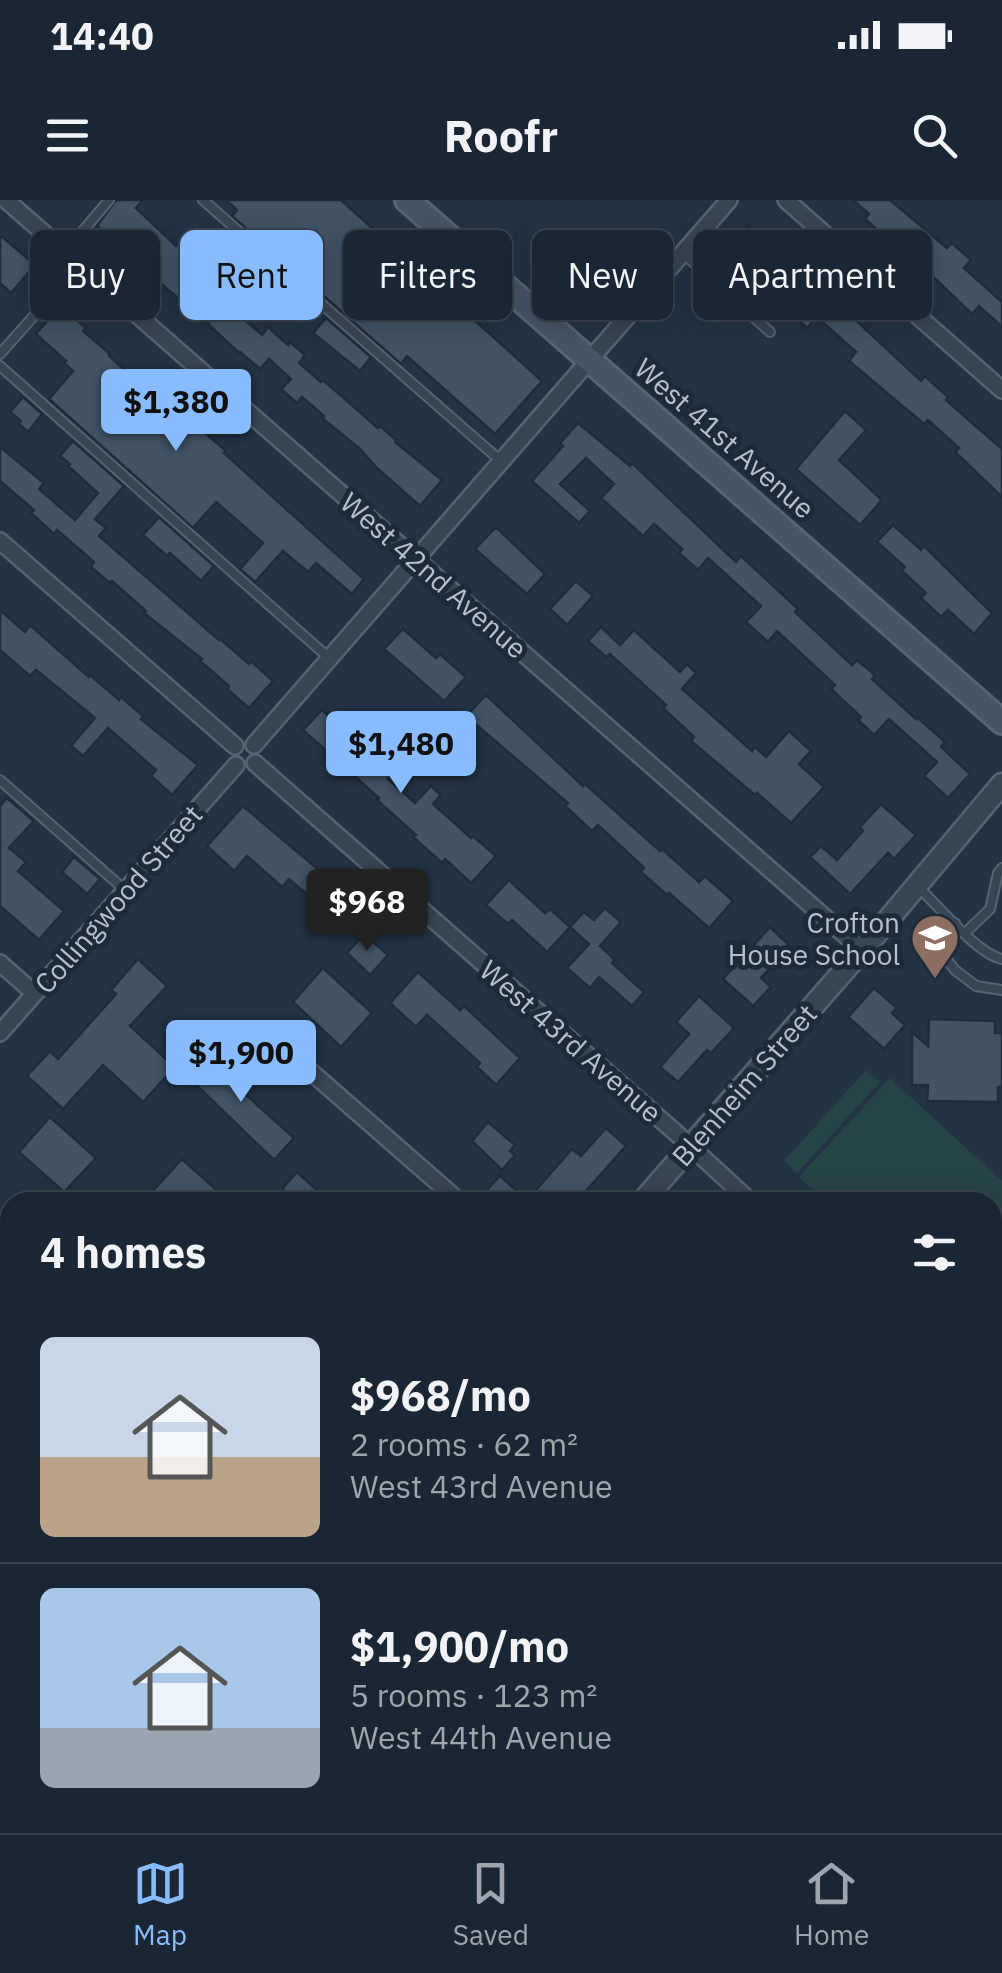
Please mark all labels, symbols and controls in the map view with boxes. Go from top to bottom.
text: 14:40 [50,11,154,60]
text: Roofr [444,106,558,164]
icon: menu [40,108,95,163]
icon: search [907,108,962,163]
chip: Buy [30,230,160,320]
chip: Rent [180,230,323,320]
chip: Filters [343,230,512,320]
chip: New [532,230,673,320]
chip: Apartment [693,230,932,320]
street label: West 41st Avenue [627,350,823,526]
pin: $1,380 [95,369,257,454]
text: $1,380 [123,380,229,422]
street label: West 42nd Avenue [333,484,535,666]
pin: $1,480 [320,711,482,796]
text: $1,480 [348,722,454,764]
street label: Collingwood Street [26,797,210,1001]
pin: $968 [308,869,426,954]
text: $968 [329,880,405,922]
place label: Crofton House School [728,904,900,973]
school or university icon: Crofton House School [909,912,961,980]
street label: West 43rd Avenue [472,952,670,1130]
street label: Blenheim Street [663,996,825,1174]
pin: $1,900 [160,1020,322,1105]
text: $1,900 [188,1031,294,1073]
text: 4 homes [40,1225,206,1280]
icon: filters [907,1225,962,1280]
text: $968/mo [350,1368,531,1423]
icon: home [120,1377,240,1497]
text: 2 rooms · 62 m² [350,1423,578,1465]
text: West 43rd Avenue [350,1465,613,1507]
text: $1,900/mo [350,1619,569,1674]
icon: home [120,1628,240,1748]
text: 5 rooms · 123 m² [350,1674,597,1716]
text: West 44th Avenue [350,1716,612,1758]
tab: Map [133,1856,188,1953]
tab: Saved [453,1856,529,1953]
tab: Home [794,1856,869,1953]

